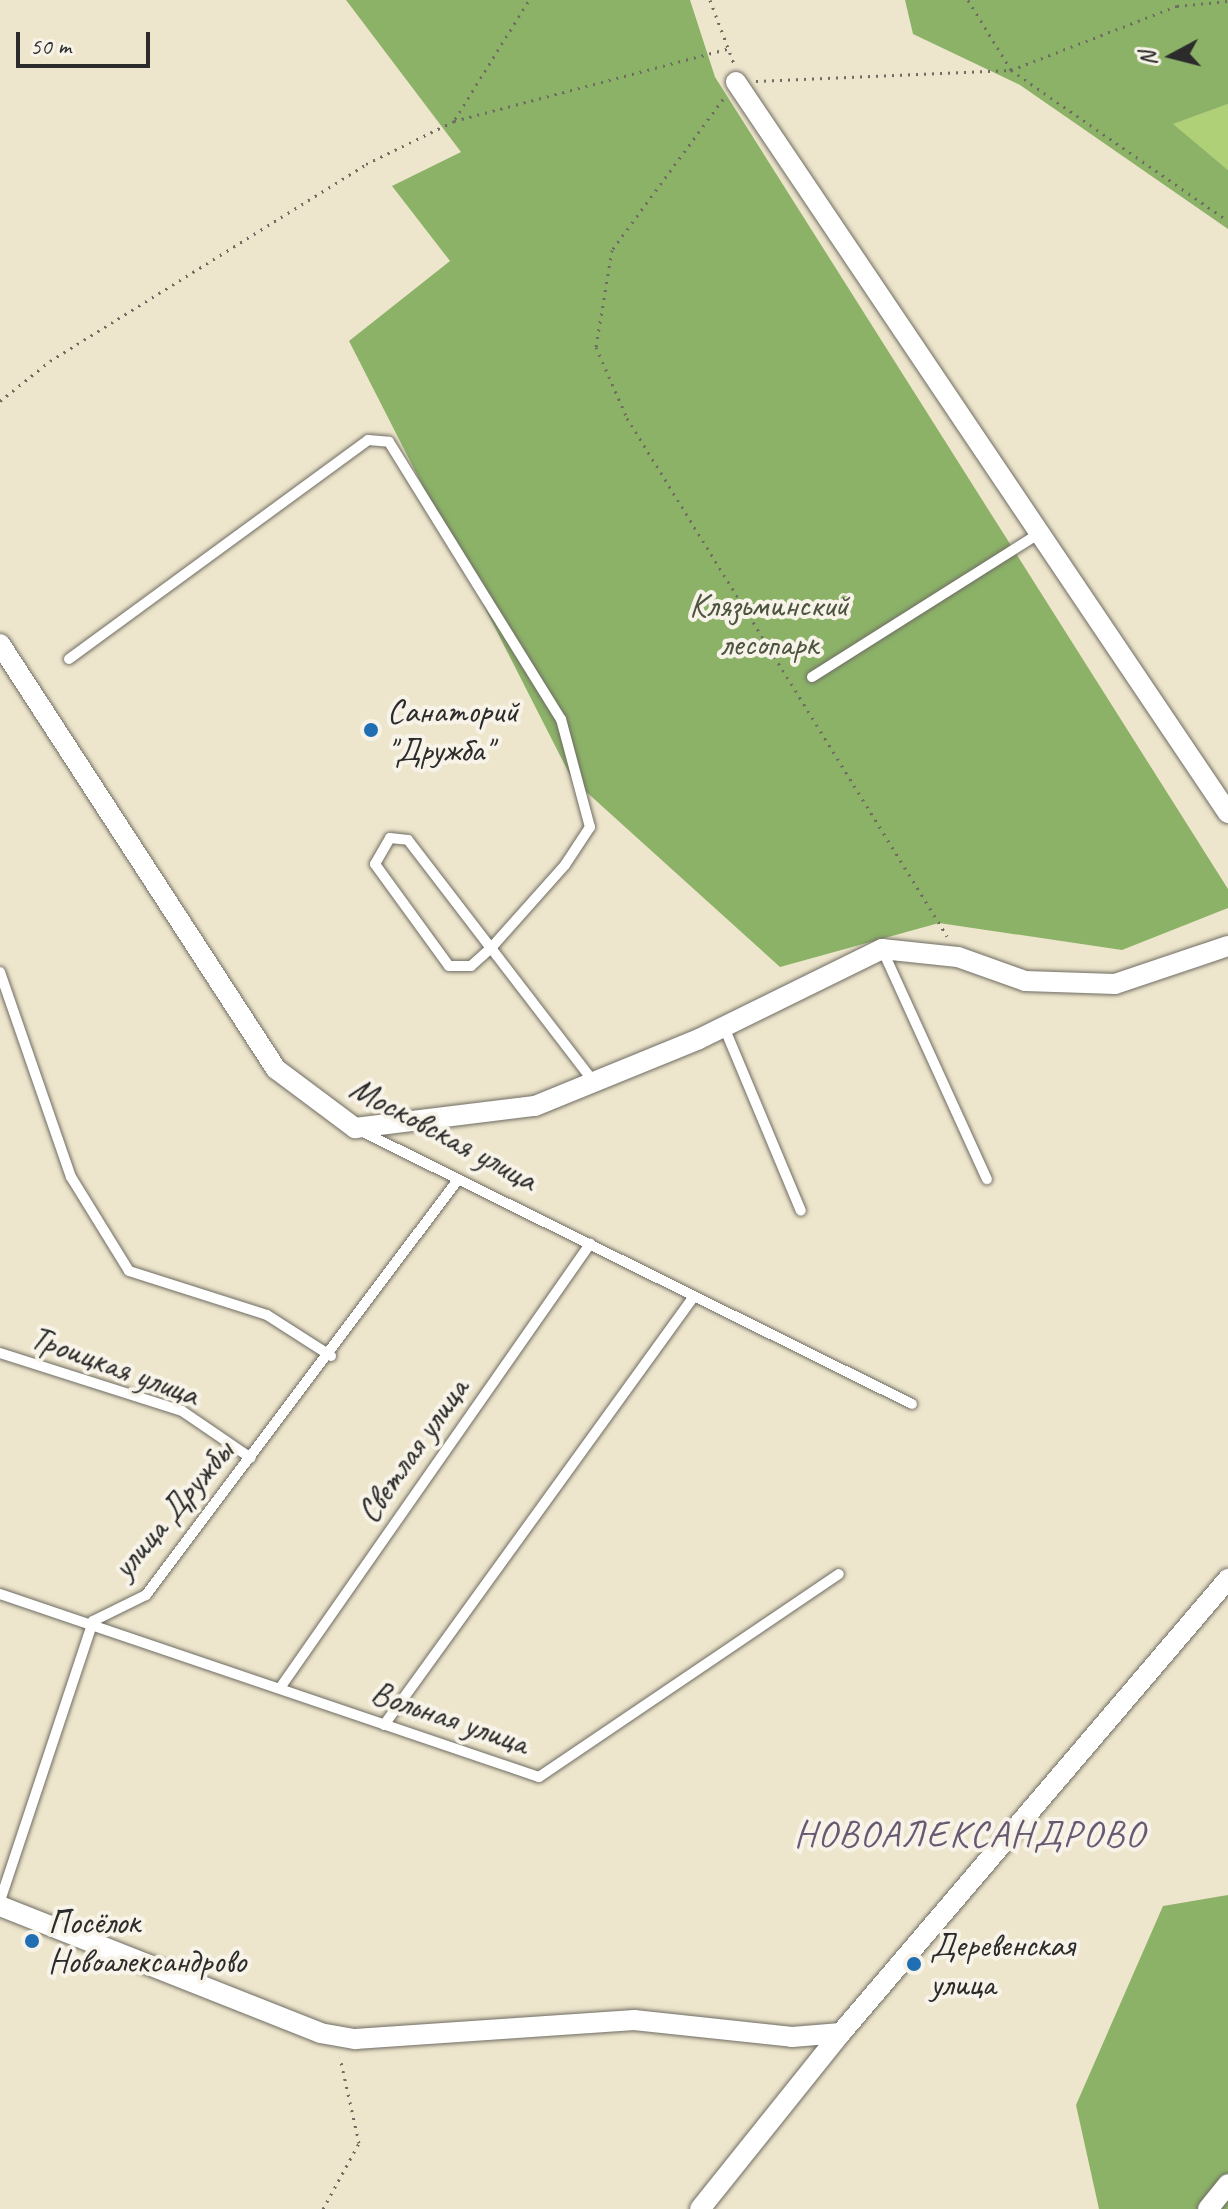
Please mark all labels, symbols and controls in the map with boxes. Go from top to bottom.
scale bar [20,16,154,66]
north arrow [1132,16,1212,96]
text: 50 m [30,31,71,61]
text: N [1133,50,1163,67]
park label: Клязьминский лесопарк [689,584,849,664]
place label: Санаторий "Дружба" [387,690,518,770]
marker: Санаторий "Дружба" [362,721,380,739]
street label: Московская улица [343,1066,545,1200]
street label: Троицкая улица [25,1315,205,1415]
street label: Светлая улица [347,1370,477,1530]
street label: улица Дружбы [103,1432,241,1586]
street label: Вольная улица [366,1671,534,1763]
district label: НОВОАЛЕКСАНДРОВО [794,1811,1146,1857]
place label: Посёлок Новоалександрово [48,1901,246,1980]
place label: Деревенская улица [930,1924,1074,2004]
marker: Посёлок Новоалександрово [23,1932,41,1950]
marker: Деревенская улица [905,1955,923,1973]

